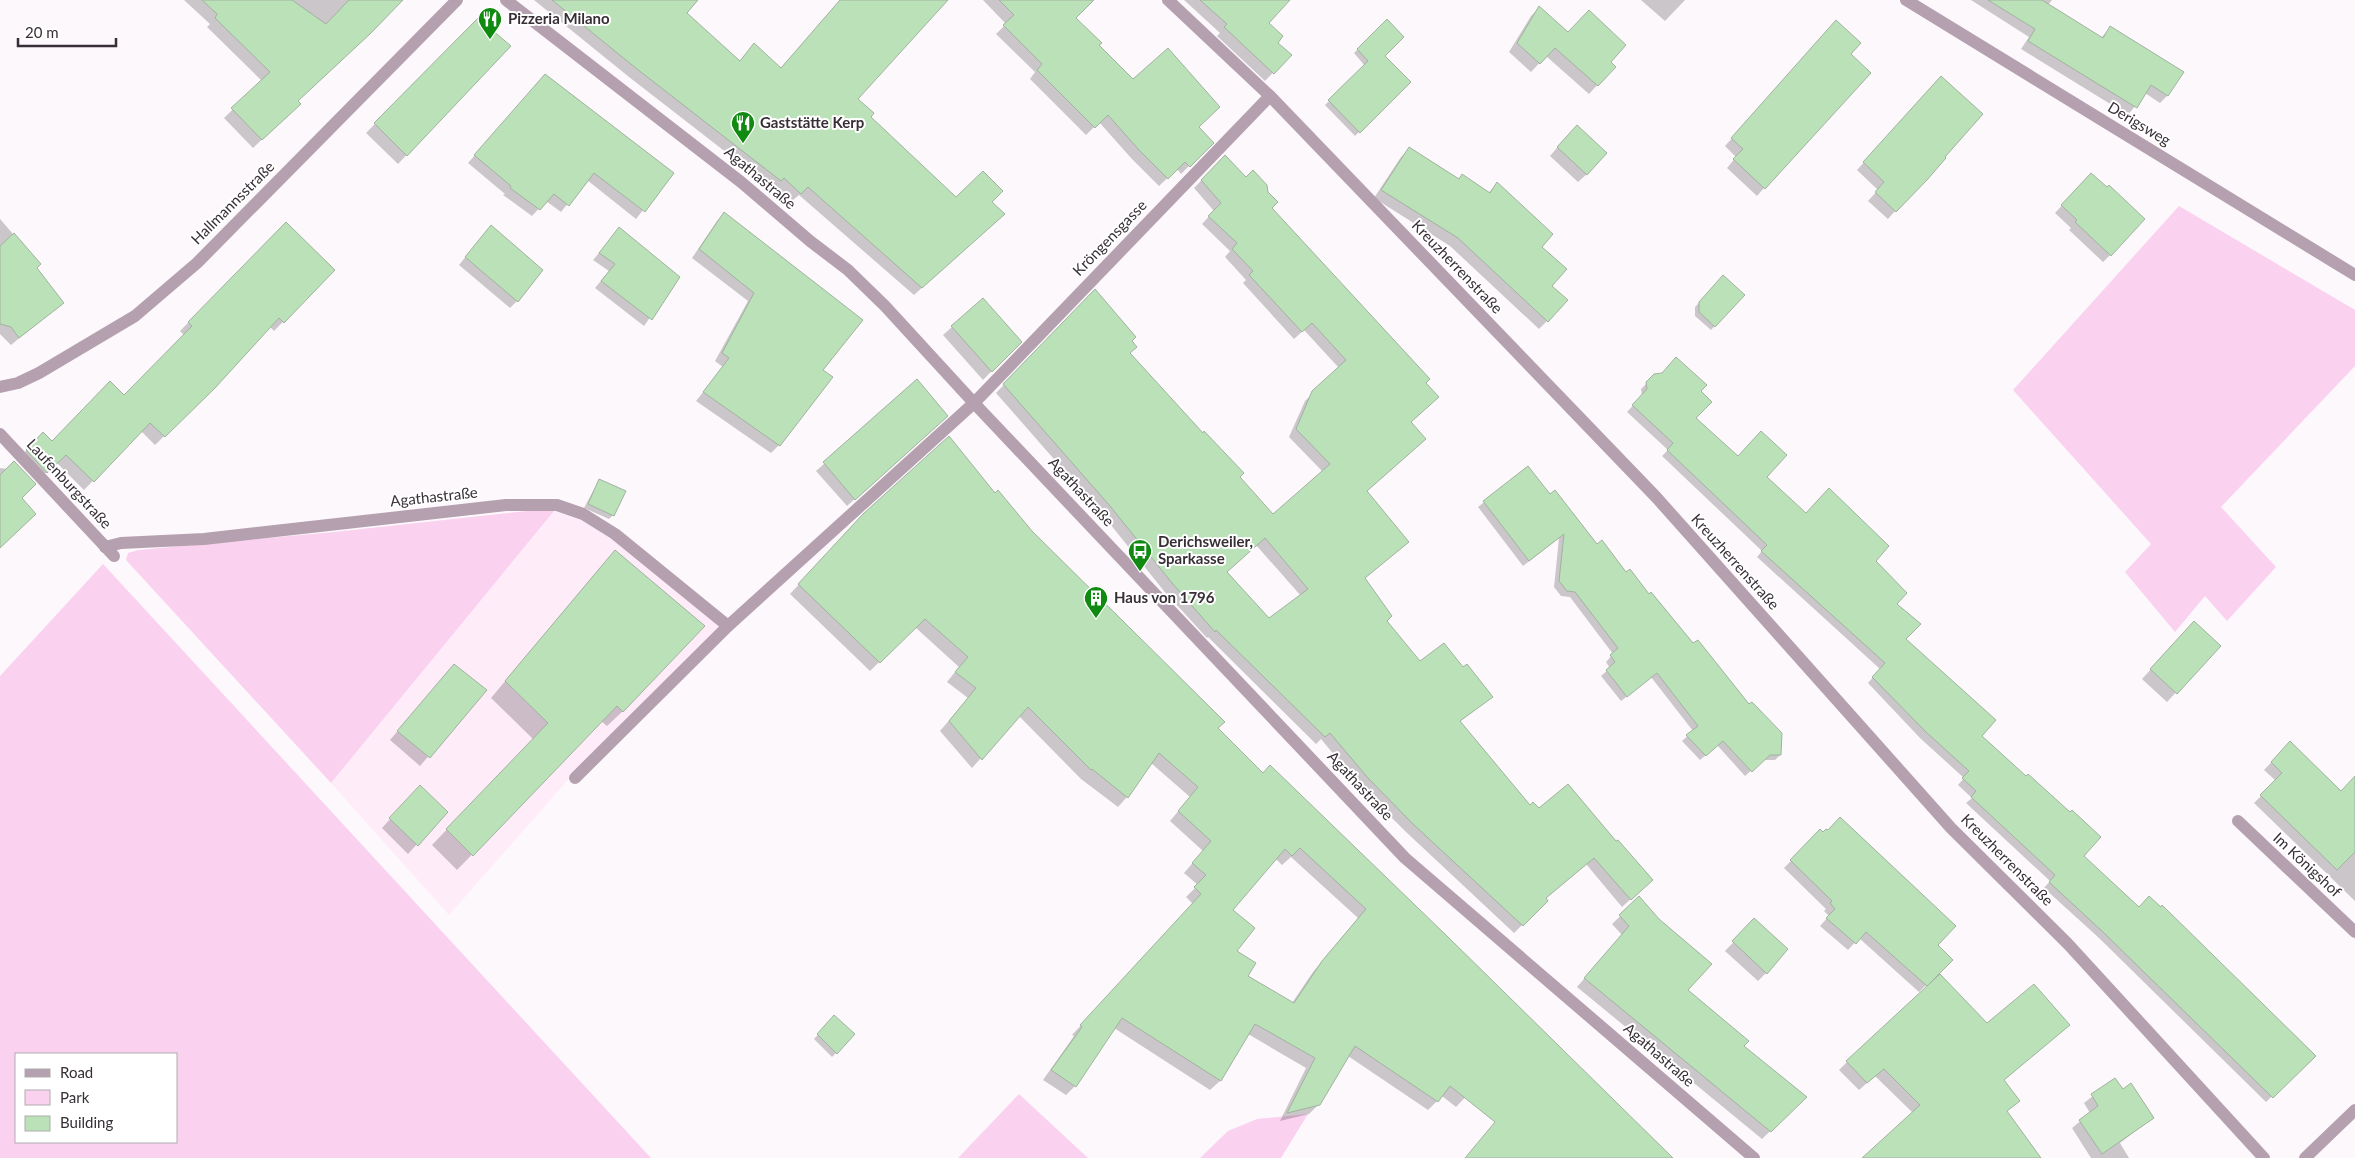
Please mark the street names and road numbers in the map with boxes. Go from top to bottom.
street label: Derigsweg [2105,97,2174,149]
street label: Agathastraße [721,142,800,212]
street label: Hallmannsstraße [187,157,278,248]
street label: Kröngensgasse [1069,196,1150,279]
street label: Kreuzherrenstraße [1409,216,1507,317]
street label: Laufenburgstraße [24,435,116,532]
street label: Agathastraße [1045,453,1118,530]
street label: Agathastraße [389,482,479,510]
street label: Kreuzherrenstraße [1688,510,1784,613]
street label: Agathastraße [1324,747,1397,824]
street label: Kreuzherrenstraße [1958,810,2057,909]
street label: Im Königshof [2270,828,2346,901]
street label: Agathastraße [1621,1019,1699,1090]

